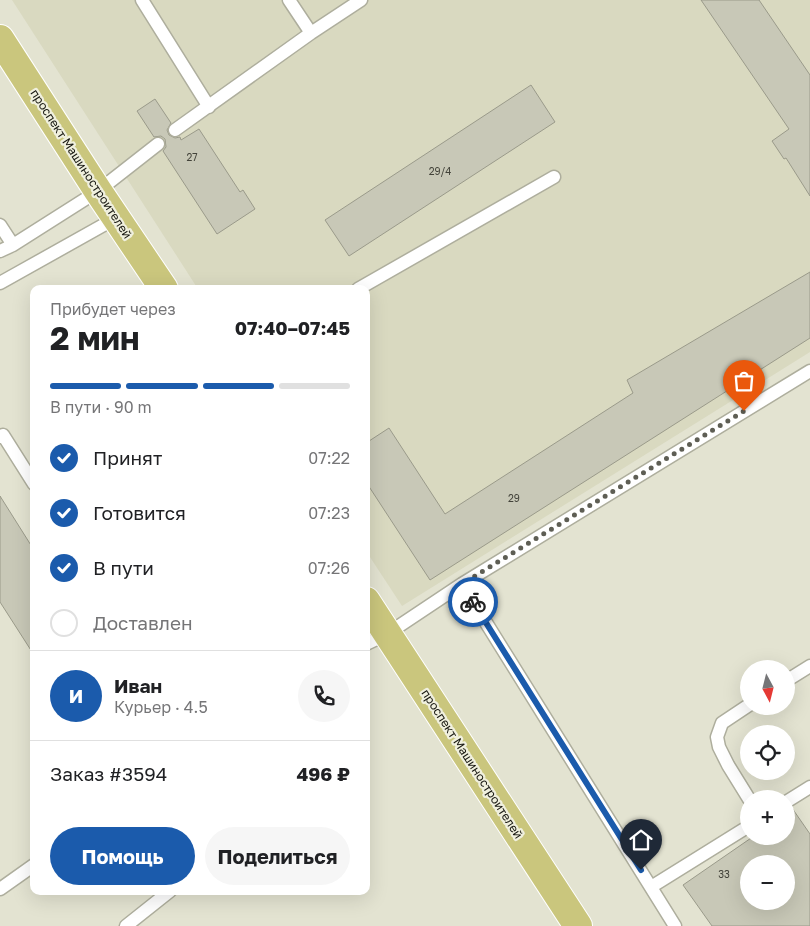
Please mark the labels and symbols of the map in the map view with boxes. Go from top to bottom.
street label: проспект Машиностроителей [27,86,135,241]
house number: 27 [186,151,198,163]
house number: 29/4 [429,165,451,177]
pin [723,360,765,411]
house number: 29 [508,492,520,504]
courier [448,577,498,627]
north arrow [740,660,795,715]
street label: проспект Машиностроителей [418,686,526,841]
pin [620,819,662,870]
house number: 33 [718,868,730,880]

